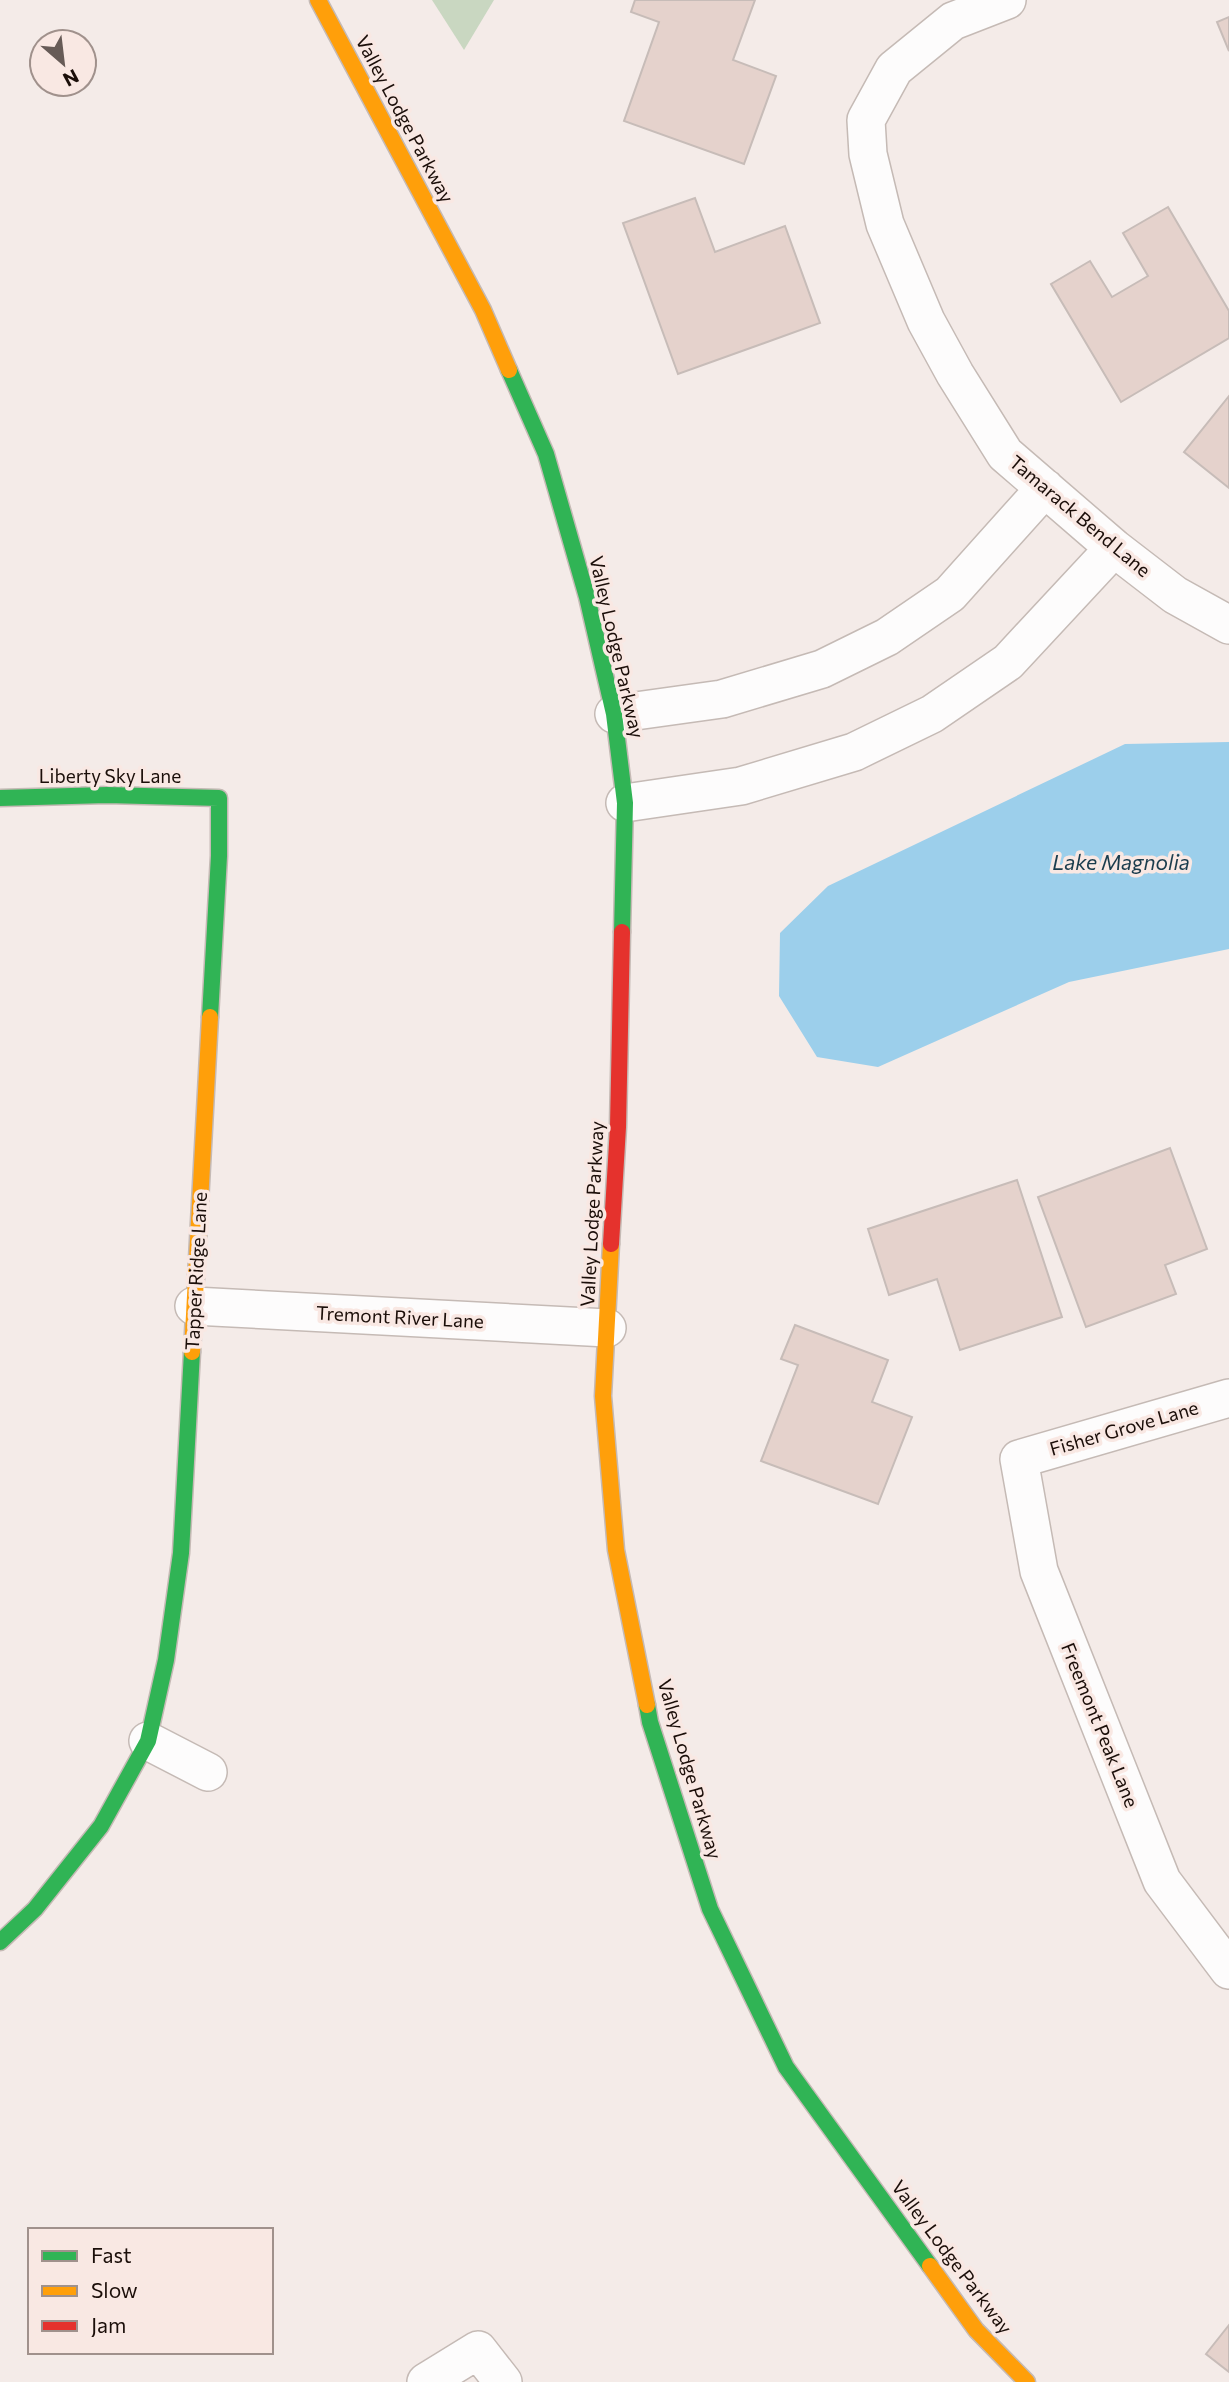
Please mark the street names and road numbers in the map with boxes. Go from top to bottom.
street label: Valley Lodge Parkway [352,31,459,206]
street label: Tamarack Bend Lane [1005,450,1156,581]
street label: Valley Lodge Parkway [585,554,650,740]
street label: Liberty Sky Lane [39,764,181,787]
street label: Valley Lodge Parkway [575,1120,608,1308]
street label: Tapper Ridge Lane [180,1191,211,1351]
street label: Tremont River Lane [315,1301,485,1332]
street label: Fisher Grove Lane [1047,1395,1201,1460]
street label: Freemont Peak Lane [1057,1639,1144,1810]
street label: Valley Lodge Parkway [654,1676,727,1862]
street label: Valley Lodge Parkway [887,2175,1018,2338]

